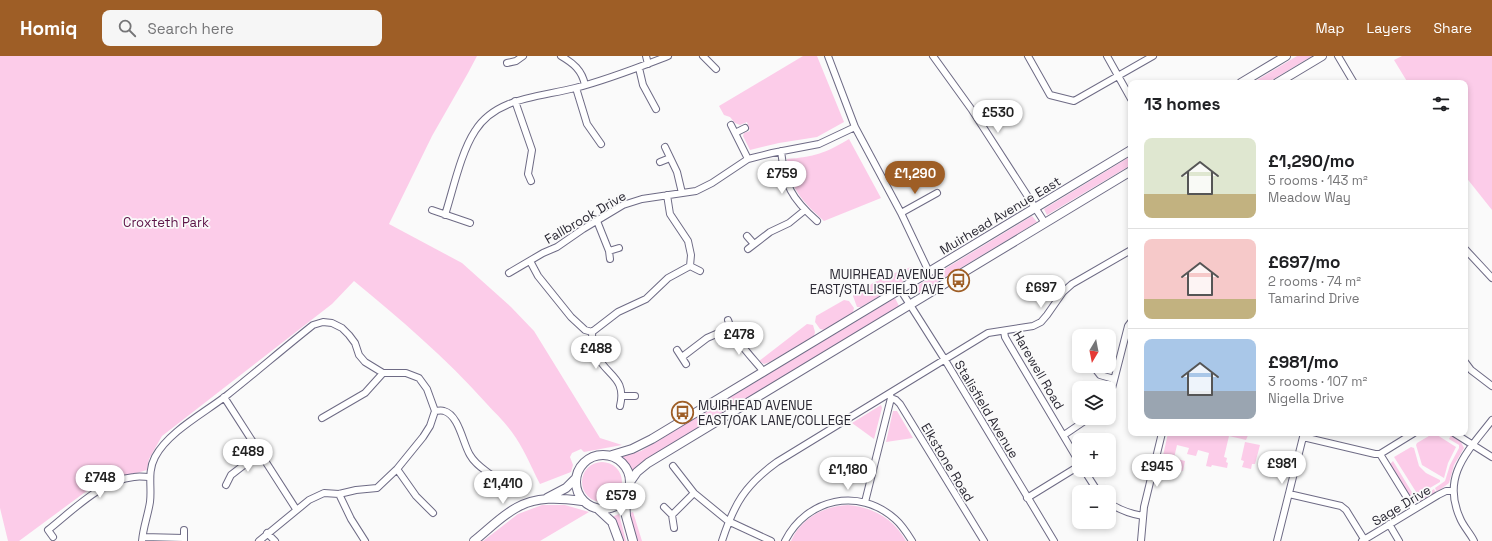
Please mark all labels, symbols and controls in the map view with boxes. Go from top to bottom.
search box [102,10,382,46]
text: Homiq [20,16,78,41]
icon: search [116,17,138,39]
text: Search here [148,19,234,38]
text: Map [1315,19,1345,37]
text: Layers [1367,19,1411,37]
text: Share [1433,19,1472,37]
text: 13 homes [1144,93,1220,115]
icon: filters [1430,93,1452,115]
pin: £530 [974,100,1022,134]
text: £530 [982,104,1014,121]
text: £1,290/mo [1268,150,1355,172]
icon: home [1176,154,1224,202]
pin: £759 [758,161,806,195]
pin: £1,290 [882,161,948,195]
text: £759 [766,165,798,182]
text: £1,290 [894,165,936,182]
street label: Muirhead Avenue East [937,172,1064,258]
text: 5 rooms · 143 m² [1268,172,1368,189]
street label: Fallbrook Drive [541,187,629,248]
text: Meadow Way [1268,189,1351,206]
park label: Croxteth Park [123,214,209,231]
text: £697/mo [1268,251,1340,273]
icon: home [1176,255,1224,303]
place label: MUIRHEAD AVENUE EAST/STALISFIELD AVE [810,266,944,298]
bus stop icon: MUIRHEAD AVENUE EAST/STALISFIELD AVE [946,268,972,294]
text: 2 rooms · 74 m² [1268,273,1361,290]
pin: £697 [1017,275,1065,309]
text: £697 [1025,279,1057,296]
text: Tamarind Drive [1268,290,1360,307]
pin: £478 [715,322,763,356]
text: £478 [723,326,755,343]
street label: Harewell Road [1009,328,1068,413]
north arrow [1072,329,1116,373]
map controls [1072,329,1116,529]
pin: £488 [572,336,620,370]
text: £488 [580,340,612,357]
text: £981/mo [1268,351,1339,373]
icon: home [1176,355,1224,403]
street label: Stalisfield Avenue [951,357,1023,461]
text: 3 rooms · 107 m² [1268,373,1367,390]
button: layers [1072,381,1116,425]
text: Nigella Drive [1268,390,1344,407]
place label: MUIRHEAD AVENUE EAST/OAK LANE/COLLEGE [698,397,851,429]
bus stop icon: MUIRHEAD AVENUE EAST/OAK LANE/COLLEGE [669,399,695,425]
street label: Elkstone Road [917,420,978,505]
button: + [1072,433,1116,477]
pin: £489 [224,439,272,473]
text: £489 [232,443,264,460]
pin: £981 [1258,451,1306,485]
pin: £945 [1133,454,1181,488]
text: £981 [1267,455,1297,472]
pin: £1,180 [815,457,881,491]
text: £945 [1141,458,1173,475]
text: £1,180 [828,461,868,478]
pin: £748 [76,465,124,499]
text: £748 [85,469,115,486]
pin: £1,410 [470,471,536,505]
text: £1,410 [483,475,523,492]
street label: Sage Drive [1369,481,1434,530]
pin: £579 [597,483,645,517]
button: − [1072,485,1116,529]
text: £579 [605,487,637,504]

